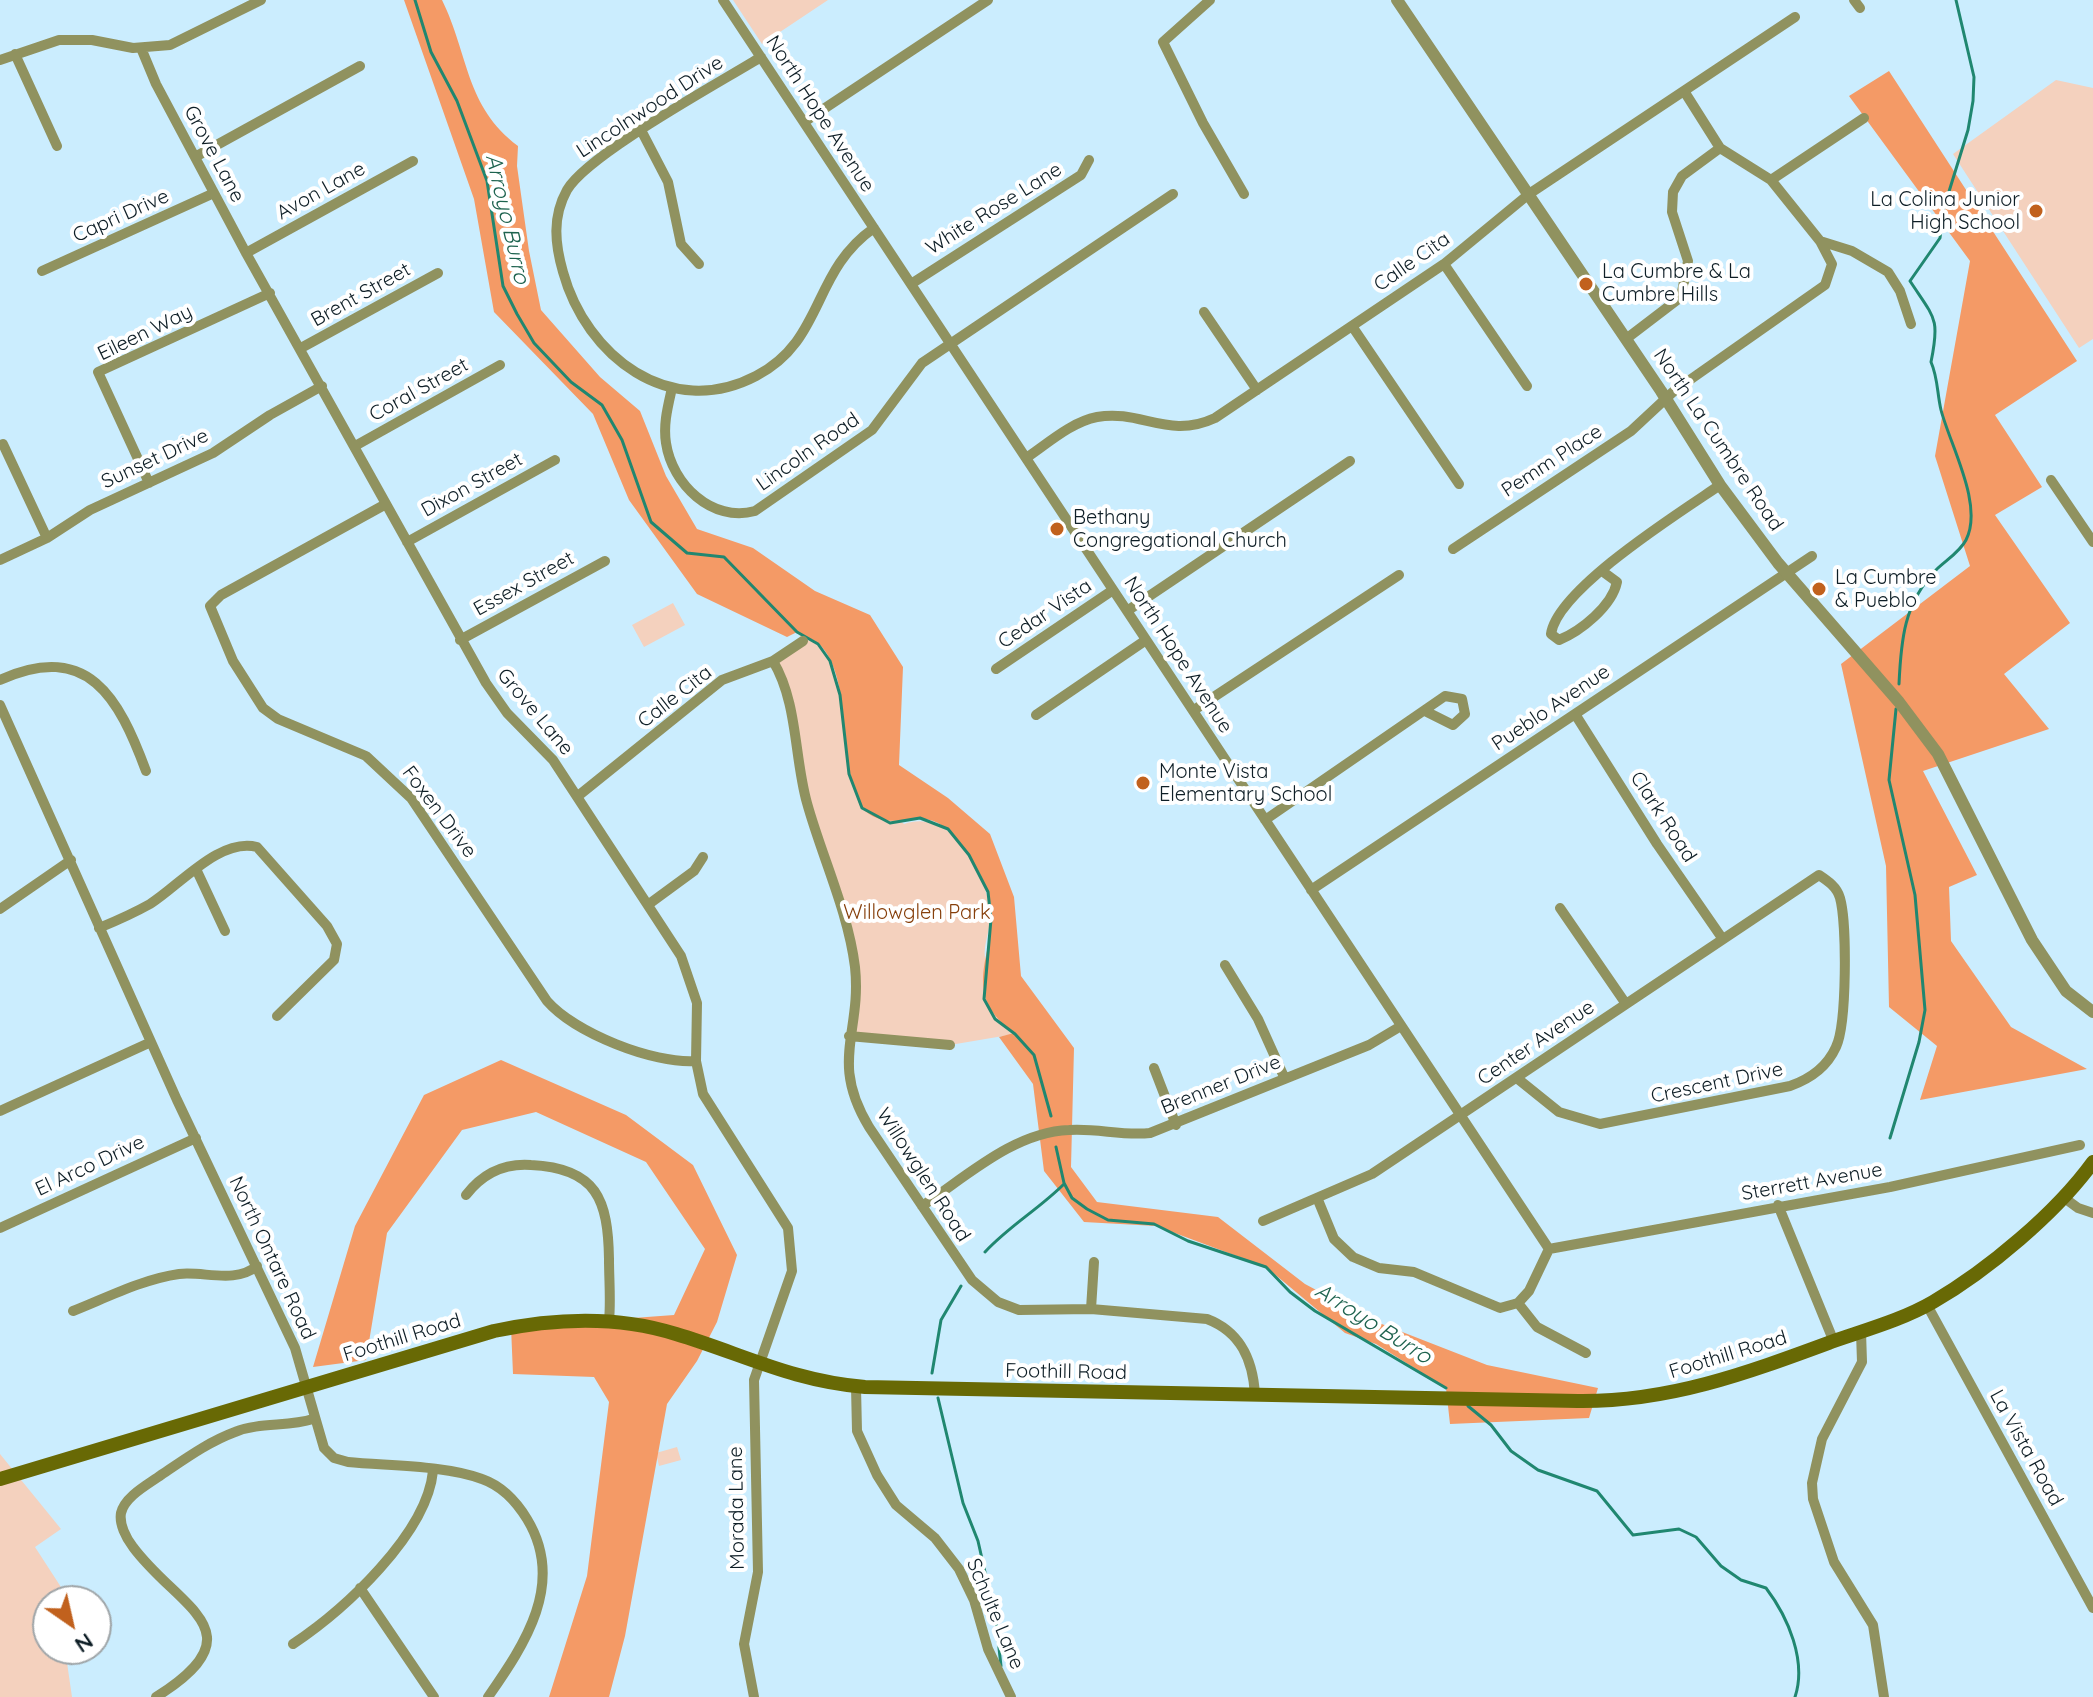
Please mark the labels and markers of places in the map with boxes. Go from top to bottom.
place label: La Colina Junior High School [1870,188,2020,235]
marker: La Colina Junior High School [2027,202,2045,220]
place label: La Cumbre & La Cumbre Hills [1602,260,1751,307]
marker: La Cumbre & La Cumbre Hills [1577,275,1595,293]
place label: Bethany Congregational Church [1073,506,1287,553]
marker: Bethany Congregational Church [1048,520,1066,538]
place label: La Cumbre & Pueblo [1835,566,1937,613]
marker: La Cumbre & Pueblo [1810,580,1828,598]
place label: Monte Vista Elementary School [1159,760,1332,807]
marker: Monte Vista Elementary School [1134,774,1152,792]

